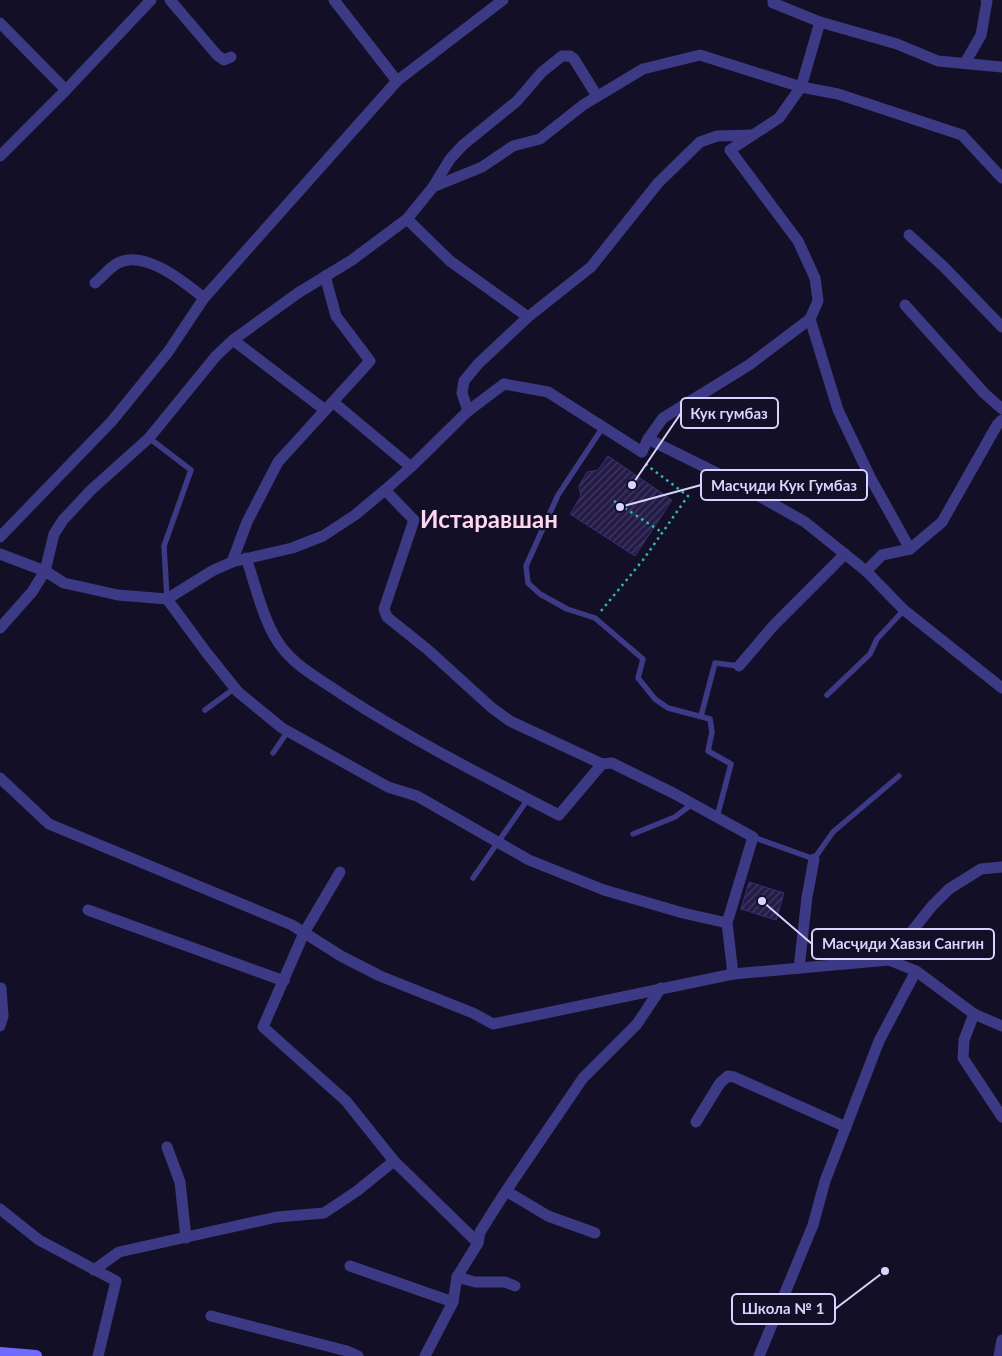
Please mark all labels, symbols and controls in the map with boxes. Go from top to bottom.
callout: Кук гумбаз [681,398,778,428]
text: Кук гумбаз [690,404,768,422]
callout: Масҷиди Кук Гумбаз [701,470,867,500]
text: Масҷиди Кук Гумбаз [711,476,857,494]
district label: Истаравшан [420,504,558,533]
callout: Масҷиди Хавзи Сангин [812,929,994,959]
text: Масҷиди Хавзи Сангин [822,934,984,952]
callout: Школа № 1 [732,1294,835,1324]
text: Школа № 1 [742,1299,824,1317]

